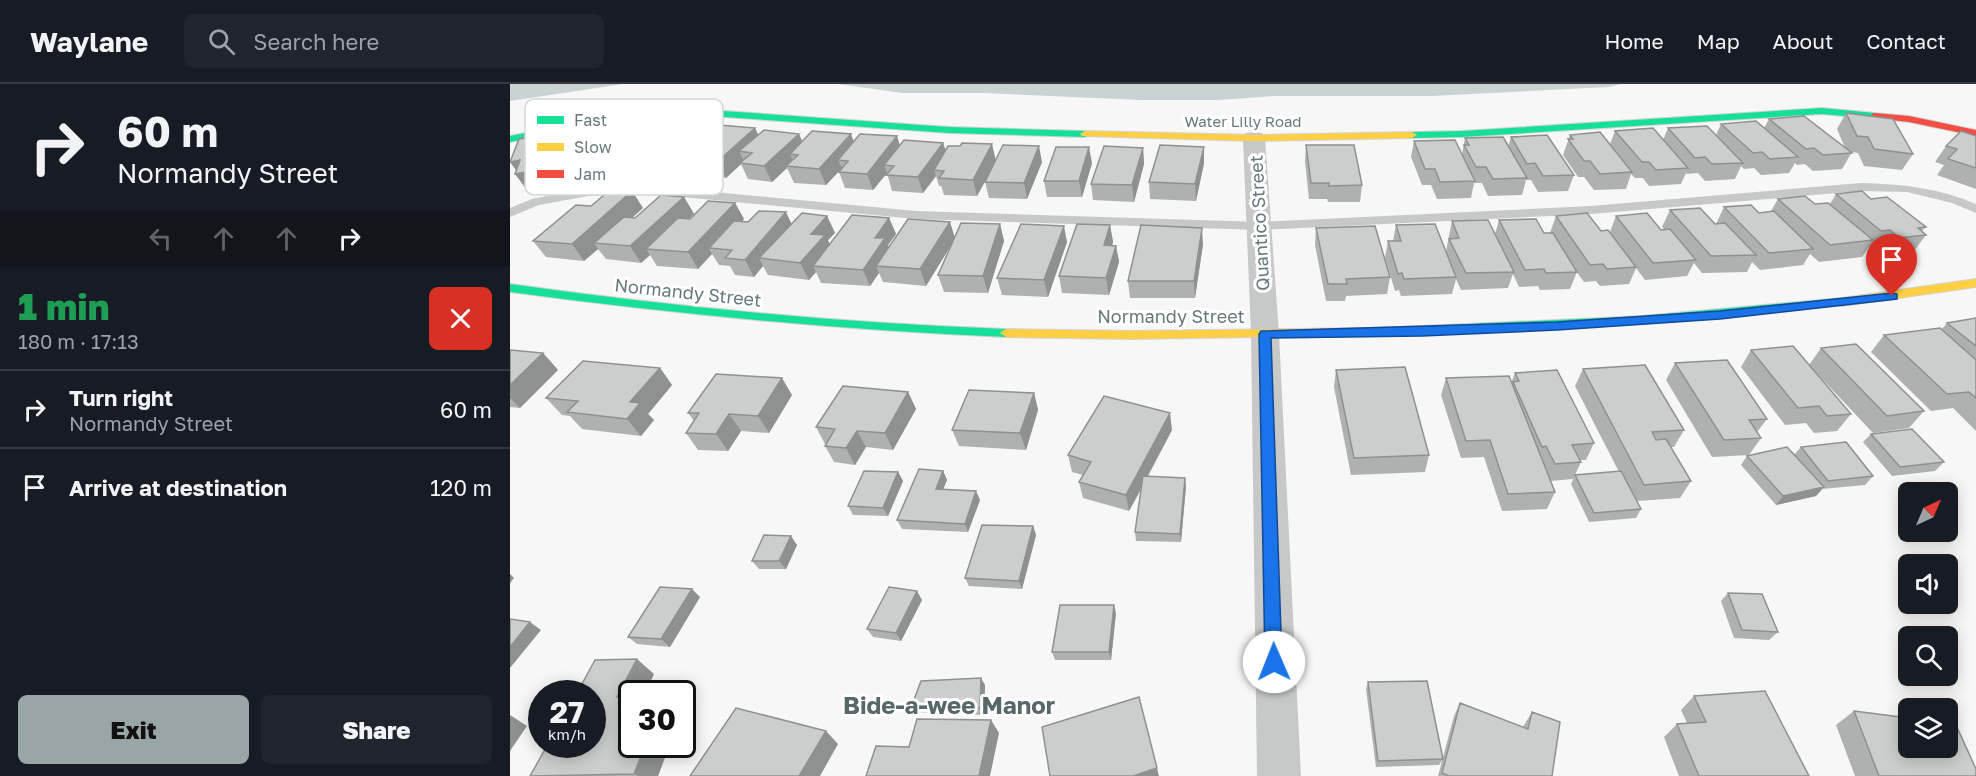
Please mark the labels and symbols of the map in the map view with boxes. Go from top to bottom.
legend [525,99,723,195]
text: Fast [574,110,607,130]
street label: Water Lilly Road [1184,112,1302,130]
text: Slow [574,137,612,157]
street label: Quantico Street [1244,155,1274,291]
text: Jam [574,164,606,184]
pin [1866,234,1917,296]
street label: Normandy Street [613,273,763,311]
street label: Normandy Street [1097,305,1245,327]
north arrow [1898,482,1958,542]
position arrow [1242,630,1306,694]
speed limit sign: 30 [618,680,696,758]
district label: Bide-a-wee Manor [843,690,1055,719]

